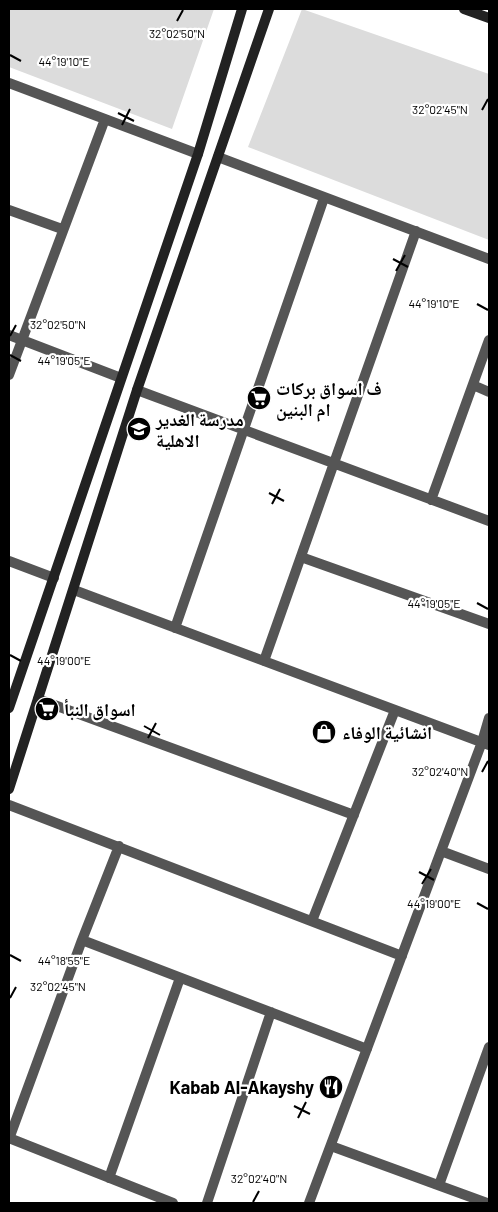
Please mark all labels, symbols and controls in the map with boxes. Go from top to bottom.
text: 32°02'50"N [149,26,205,40]
text: 44°19'10"E [38,54,90,68]
text: 32°02'45"N [412,102,468,116]
text: 44°19'10"E [408,296,460,310]
text: 32°02'50"N [30,317,86,331]
text: 44°19'05"E [37,353,91,367]
place label: ف اسواق بركات ام البنين [276,377,382,422]
supermarket icon: ف اسواق بركات ام البنين [246,385,272,411]
place label: مدرسة الغدير الاهلية [155,408,244,451]
school or university icon: مدرسة الغدير الاهلية [126,416,152,442]
text: 44°19'05"E [407,596,461,610]
text: 44°19'00"E [37,653,91,667]
supermarket icon: اسواق النبأ [34,696,60,722]
place label: اسواق النبأ [64,698,136,721]
shop icon: انشائية الوفاء [311,719,337,745]
place label: انشائية الوفاء [342,721,432,743]
text: 32°02'40"N [412,764,468,778]
text: 44°19'00"E [407,896,461,910]
text: 44°18'55"E [38,953,90,967]
text: 32°02'45"N [30,979,86,993]
restaurant icon: Kabab Al-Akayshy [318,1074,344,1100]
place label: Kabab Al-Akayshy [169,1076,314,1098]
text: 32°02'40"N [231,1171,287,1185]

